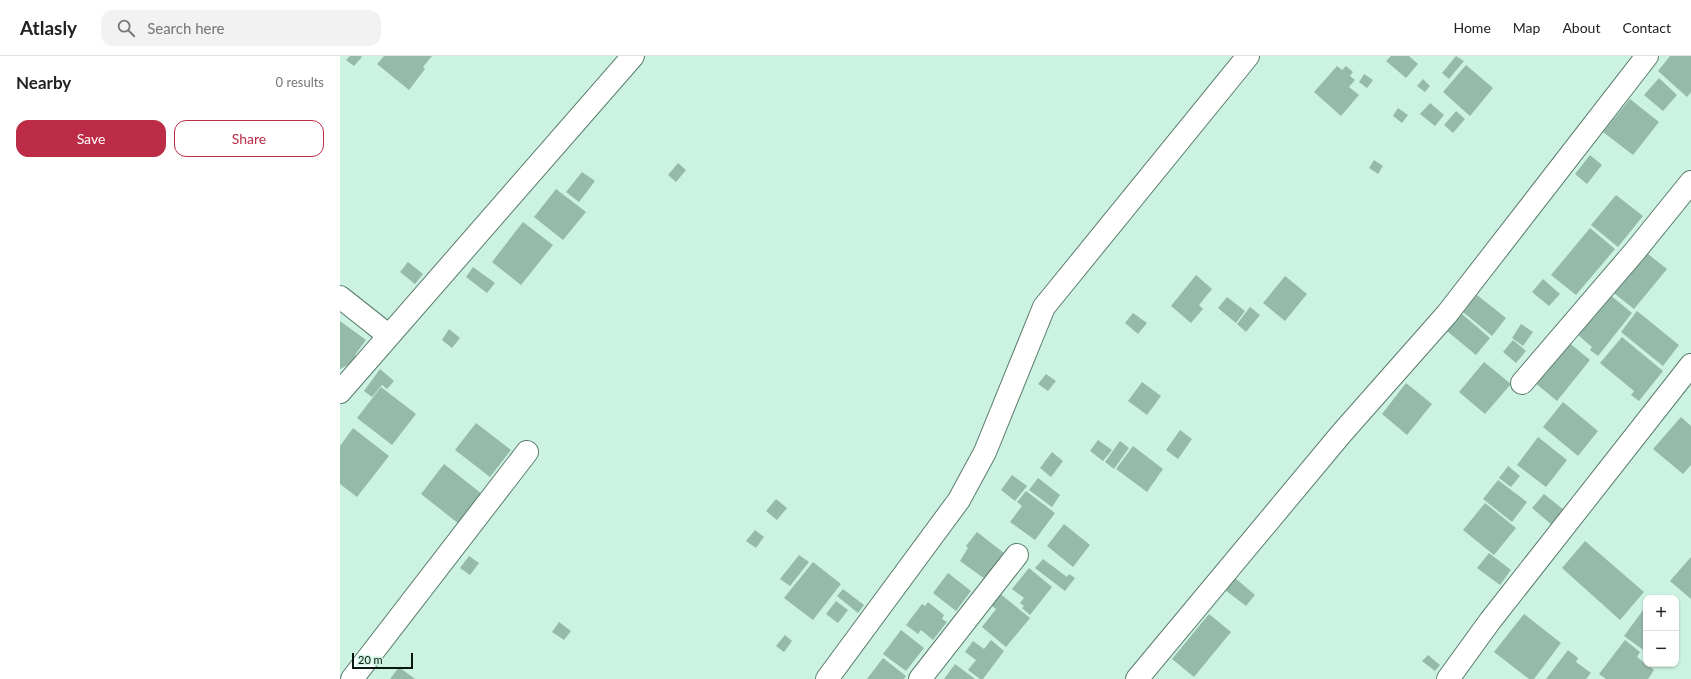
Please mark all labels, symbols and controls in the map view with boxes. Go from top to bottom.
search box [101,10,381,46]
text: Atlasly [20,16,77,39]
icon: search [115,17,137,39]
text: Search here [147,19,225,37]
text: Home [1453,19,1491,36]
text: Map [1513,19,1540,36]
text: About [1562,19,1600,36]
text: Contact [1622,19,1671,36]
text: Nearby [16,72,71,93]
text: 0 results [276,74,324,90]
button: Save [16,120,166,157]
button: Share [174,120,324,157]
map controls [1643,595,1679,667]
button: + [1643,595,1679,631]
button: − [1643,631,1679,667]
scale bar [352,651,413,670]
text: 20 m [358,653,383,666]

